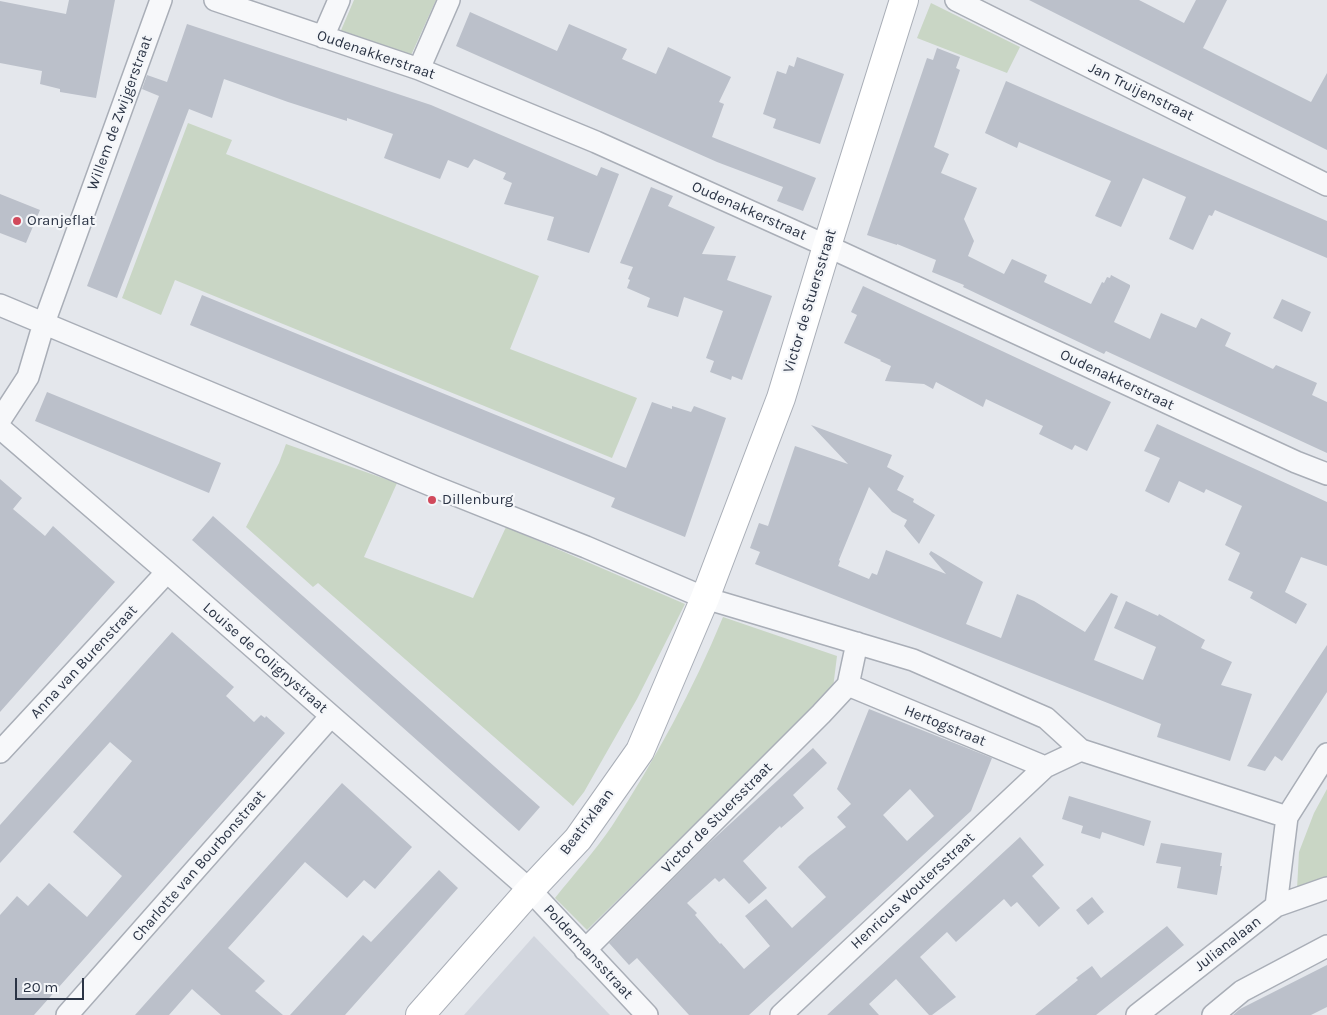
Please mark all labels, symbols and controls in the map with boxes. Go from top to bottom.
street label: Oudenakkerstraat [315,26,437,84]
street label: Willem de Zwijgerstraat [84,33,156,193]
street label: Jan Truijenstraat [1085,59,1197,125]
street label: Oudenakkerstraat [689,178,809,244]
place label: Oranjeflat [27,212,95,230]
marker: Oranjeflat [11,215,23,227]
street label: Victor de Stuersstraat [780,227,840,375]
street label: Oudenakkerstraat [1057,346,1177,414]
place label: Dillenburg [442,491,513,509]
marker: Dillenburg [426,494,438,506]
street label: Louise de Colignystraat [199,599,331,717]
street label: Anna van Burenstraat [27,602,141,722]
street label: Hertogstraat [902,701,988,751]
street label: Victor de Stuersstraat [658,759,776,877]
street label: Beatrixlaan [556,785,618,859]
street label: Charlotte van Bourbonstraat [128,787,270,945]
street label: Henricus Woutersstraat [847,829,979,953]
street label: Poldermansstraat [539,901,637,1003]
street label: Julianalaan [1191,913,1265,975]
scale bar [18,968,86,1000]
text: 20 m [23,978,58,996]

